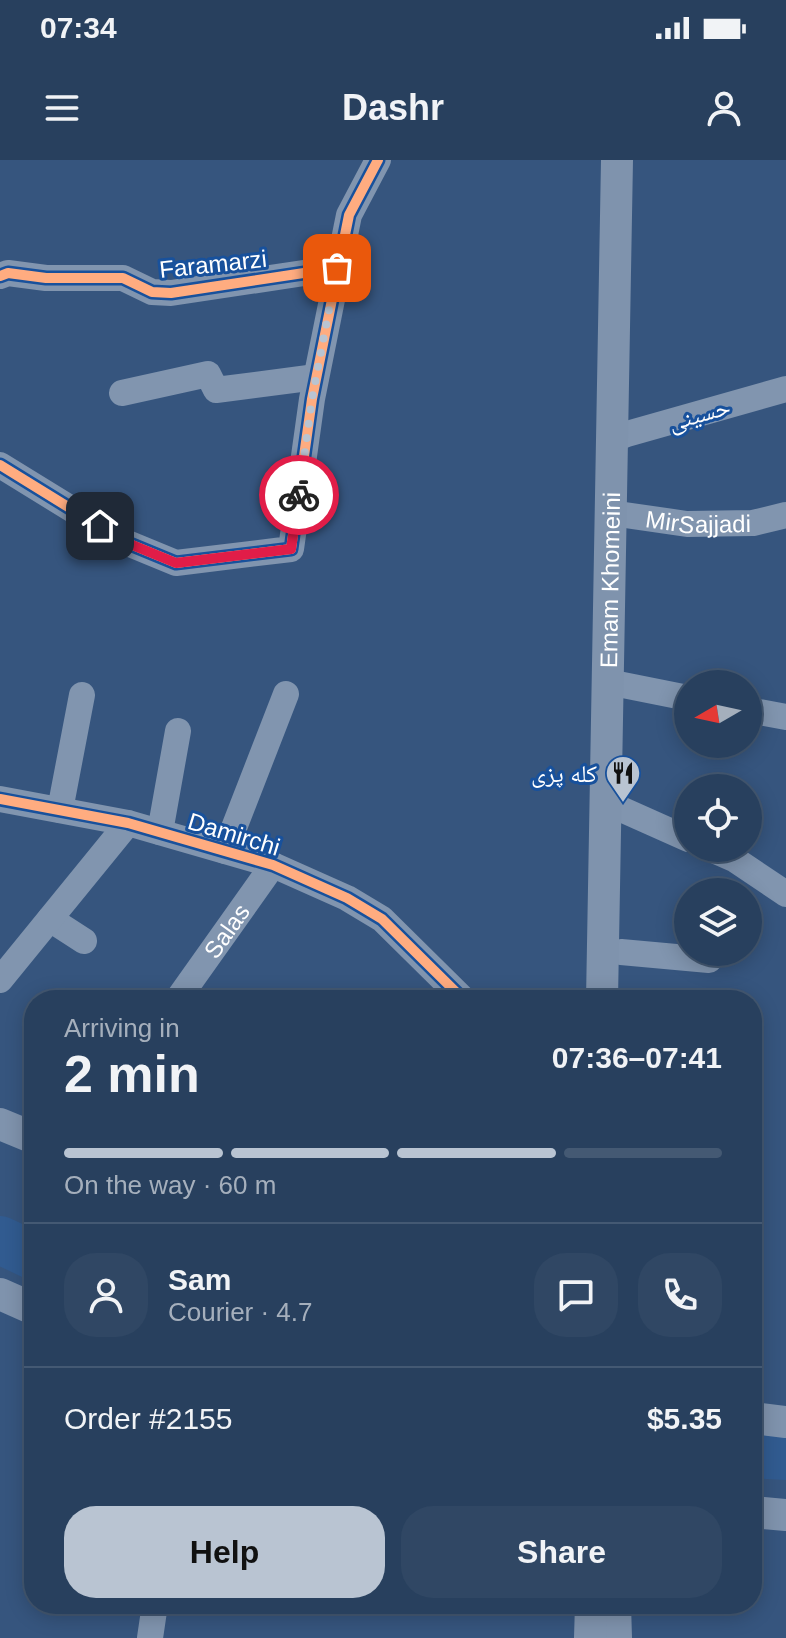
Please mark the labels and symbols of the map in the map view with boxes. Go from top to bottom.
pin [303,234,371,302]
street label: Faramarzi [158,245,268,283]
street label: حسینی [665,392,733,437]
courier [259,455,339,535]
pin [66,492,134,560]
street label: Emam Khomeini [594,492,625,668]
street label: MirSajjadi [644,505,751,538]
north arrow [674,670,762,758]
restaurant icon: کله پزی [604,754,642,804]
place label: کله پزی [531,760,597,788]
street label: Damirchi [185,807,283,861]
street label: Salas [198,898,255,963]

